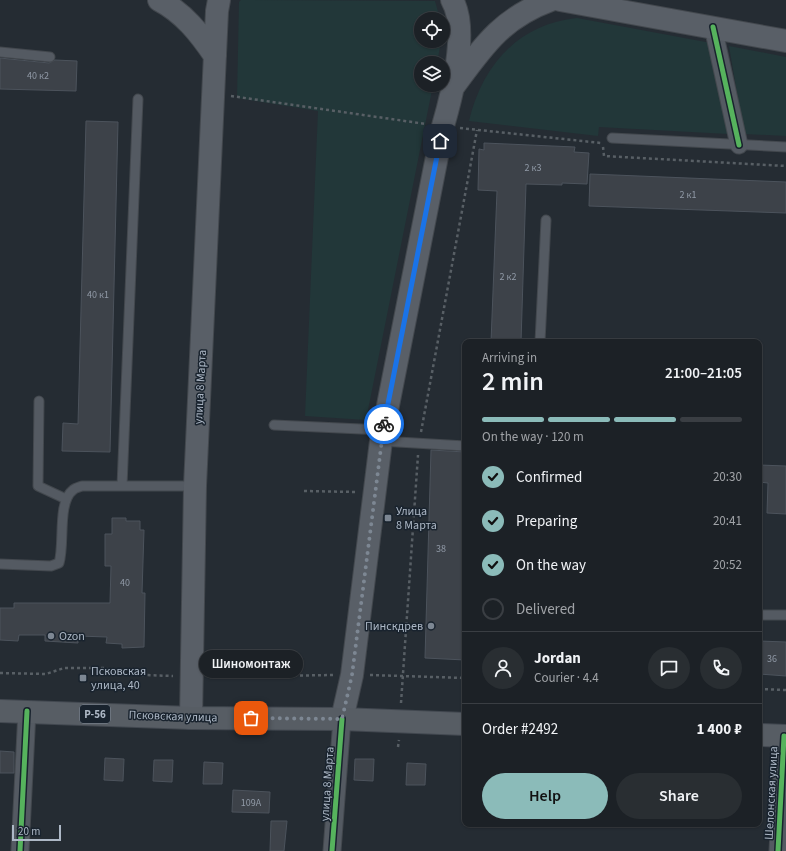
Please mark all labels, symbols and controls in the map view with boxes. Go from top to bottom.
map controls [414,12,450,92]
button: locate [414,12,450,48]
button: layers [414,56,450,92]
house number: 40 к2 [27,69,49,83]
pin [423,124,457,158]
icon: home [429,130,451,152]
house number: 2 к3 [525,161,541,175]
house number: 2 к1 [680,188,696,202]
house number: 2 к2 [500,270,516,284]
house number: 40 к1 [87,288,109,302]
street label: улица 8 Марта [190,349,211,425]
text: Arriving in [482,349,537,367]
text: 2 min [482,363,544,400]
text: 21:00–21:05 [665,363,742,384]
courier [364,404,404,444]
icon: bike [373,413,395,435]
text: On the way · 120 m [482,428,584,446]
icon: check [482,466,504,488]
text: Confirmed [516,467,582,488]
text: 20:30 [713,468,742,486]
place label: Улица 8 Марта [396,503,437,534]
icon: check [482,510,504,532]
text: Preparing [516,511,577,532]
text: 20:41 [713,512,742,530]
marker: Улица 8 Марта [383,513,393,523]
house number: 38 [436,542,446,556]
icon: check [482,554,504,576]
text: On the way [516,555,586,576]
text: 20:52 [713,556,742,574]
house number: 40 [120,576,130,590]
text: Delivered [516,599,575,620]
place label: Пинскдрев [365,618,423,635]
marker: Пинскдрев [426,621,436,631]
place label: Ozon [59,628,85,645]
marker: Ozon [46,631,56,641]
button: person [482,647,524,689]
button: chat [648,647,690,689]
button: phone [700,647,742,689]
text: Jordan [534,648,581,669]
callout: Шиномонтаж [199,650,303,678]
house number: 36 [767,652,777,666]
text: Шиномонтаж [212,655,290,673]
place label: Псковская улица, 40 [91,663,146,694]
text: Courier · 4.4 [534,669,599,687]
marker: Псковская улица, 40 [78,673,88,683]
pin [234,701,268,735]
road number: Р-56 [80,705,110,723]
street label: Псковская улица [128,706,218,727]
icon: bag [240,707,262,729]
text: Order #2492 [482,719,558,740]
text: 1 400 ₽ [696,719,742,740]
street label: улица 8 Марта [316,746,339,822]
street label: Шелонская улица [761,746,782,840]
button: Help [482,773,608,819]
button: Share [616,773,742,819]
house number: 109А [241,796,262,810]
scale bar [12,823,61,842]
text: 20 m [18,824,40,839]

